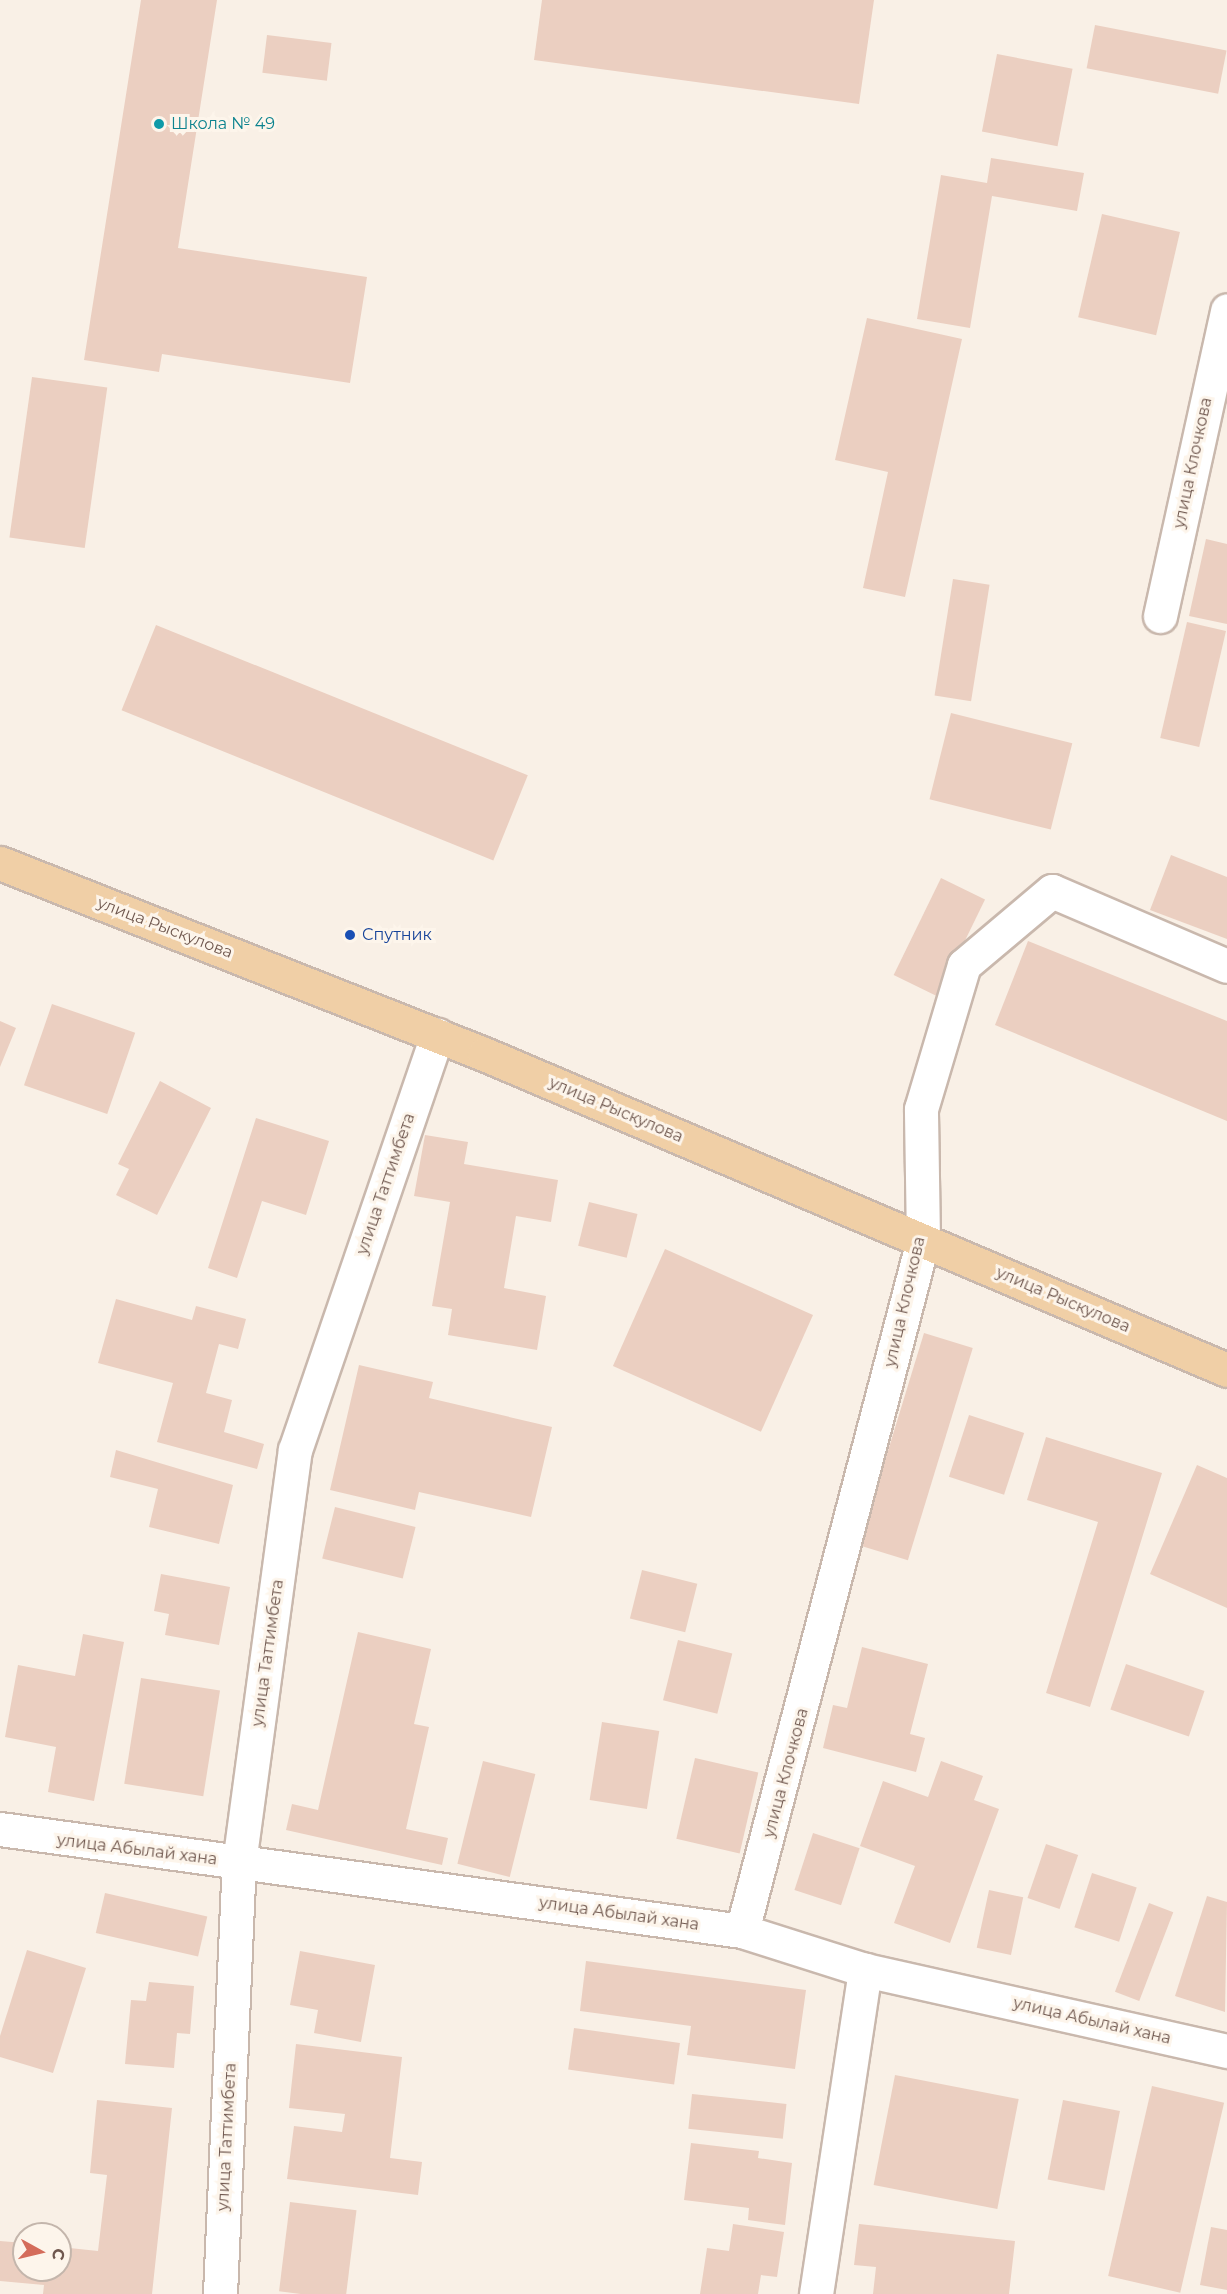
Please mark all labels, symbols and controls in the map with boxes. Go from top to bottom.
place label: Школа № 49 [171,114,275,134]
marker: Школа № 49 [152,117,166,131]
street label: улица Клочкова [1170,396,1216,530]
street label: улица Рыскулова [95,893,235,963]
place label: Спутник [362,925,432,945]
marker: Спутник [343,928,357,942]
street label: улица Рыскулова [546,1073,686,1147]
street label: улица Таттимбета [353,1111,419,1257]
street label: улица Клочкова [881,1235,929,1369]
street label: улица Рыскулова [993,1263,1133,1337]
street label: улица Таттимбета [248,1578,288,1728]
street label: улица Клочкова [759,1706,813,1840]
street label: улица Абылай хана [56,1831,218,1869]
street label: улица Абылай хана [538,1893,700,1935]
street label: улица Абылай хана [1011,1993,1173,2049]
street label: улица Таттимбета [214,2062,240,2212]
north arrow [12,2222,72,2282]
text: С [48,2247,69,2261]

